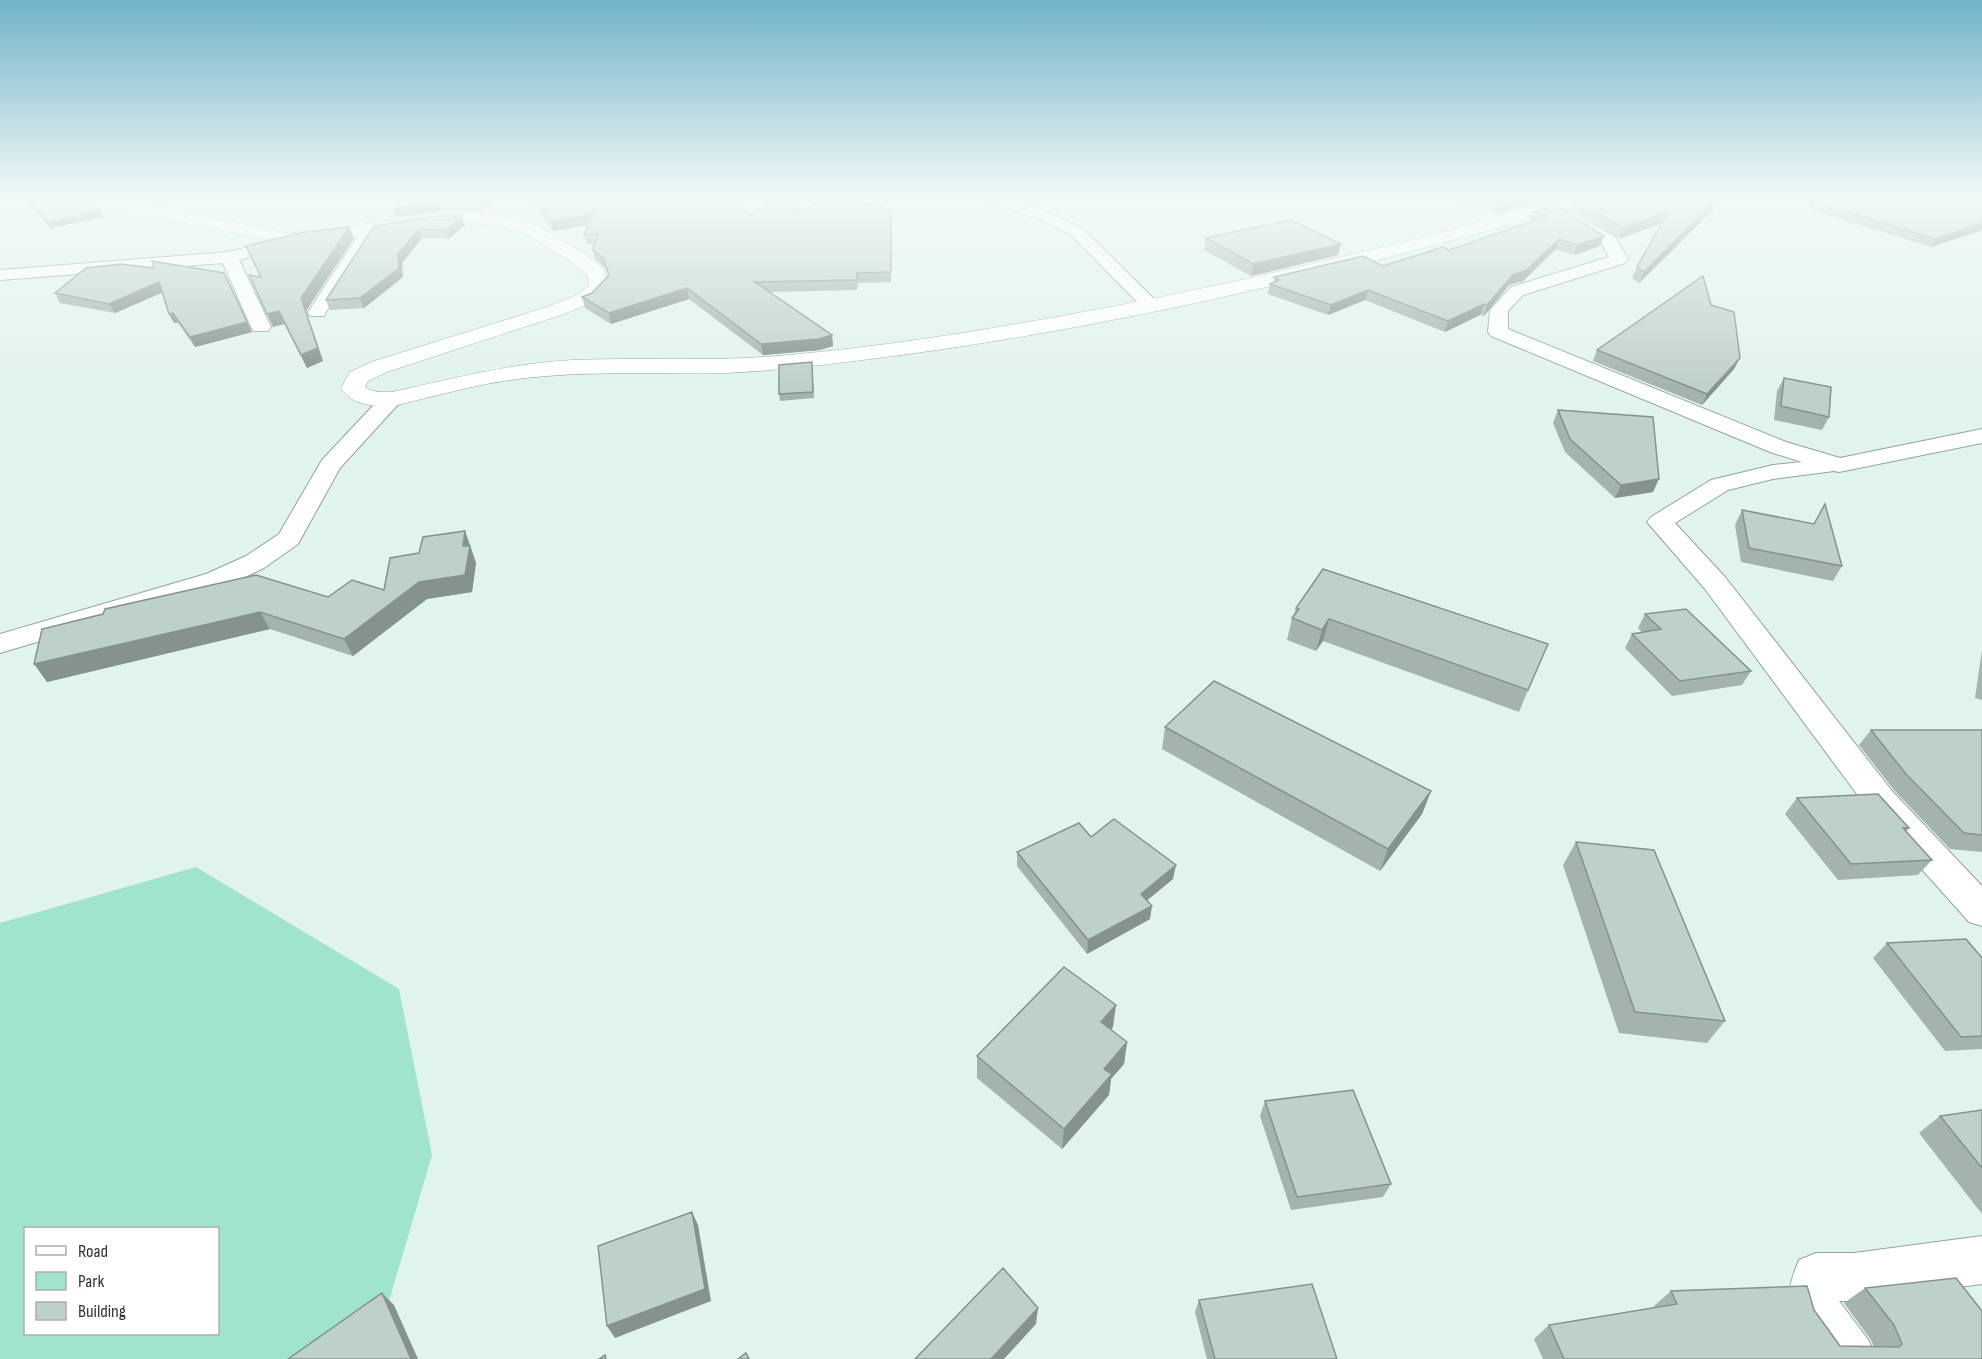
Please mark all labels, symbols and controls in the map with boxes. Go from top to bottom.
legend [24,1227,219,1335]
text: Road [78,1241,108,1262]
text: Park [78,1271,104,1292]
text: Building [78,1301,126,1322]

